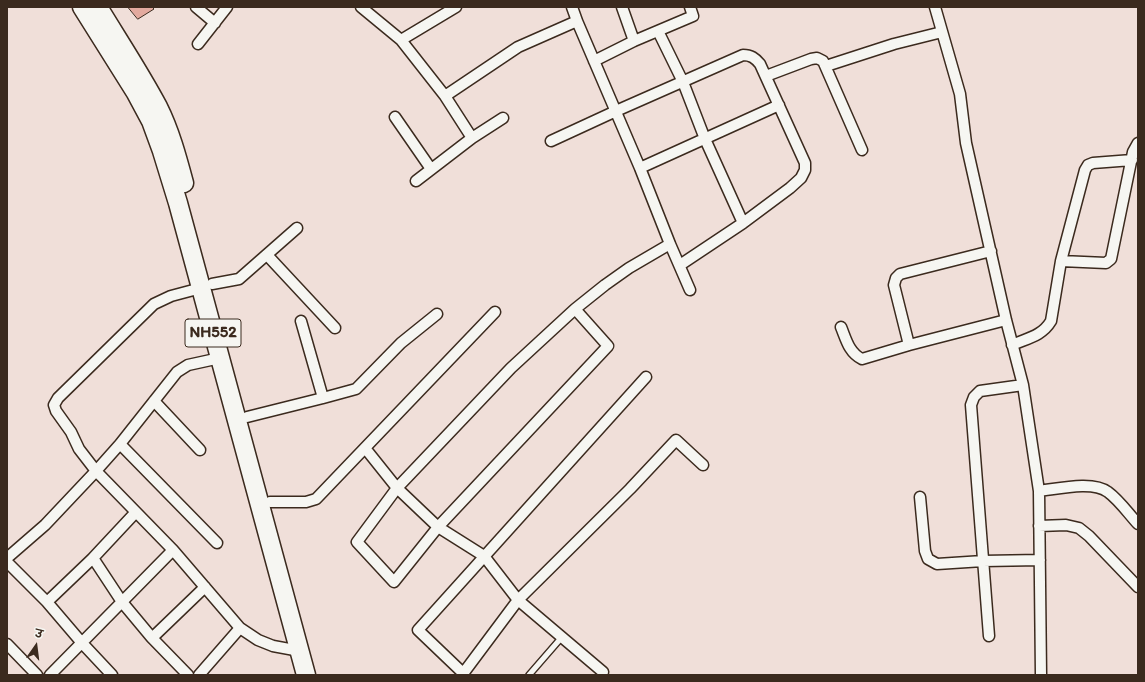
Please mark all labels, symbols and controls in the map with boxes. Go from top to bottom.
road number: NH552 [185,319,241,347]
north arrow [16,626,56,666]
text: उ [34,627,44,641]

